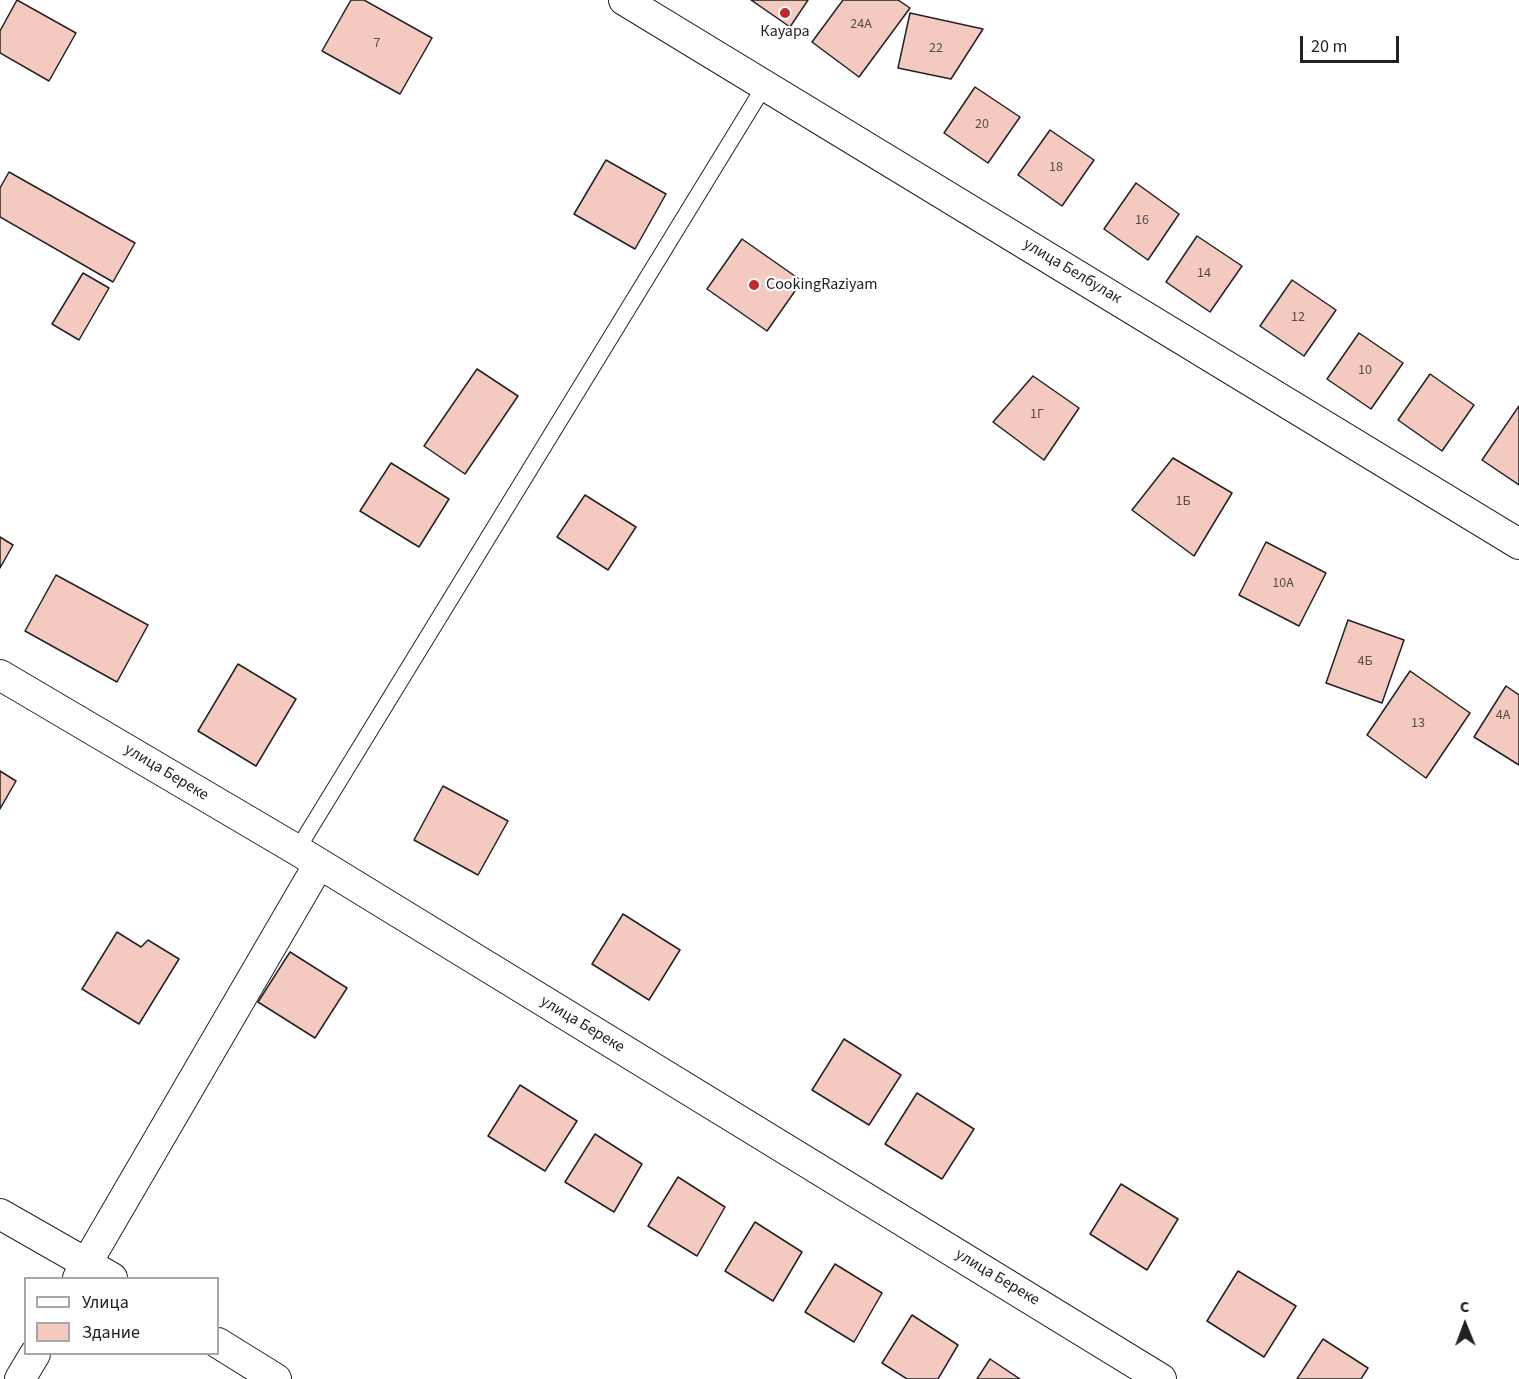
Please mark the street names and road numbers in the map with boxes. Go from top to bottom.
street label: улица Белбулак [1019,235,1125,309]
street label: улица Береке [120,740,212,806]
street label: улица Береке [536,992,628,1058]
street label: улица Береке [951,1245,1043,1311]

